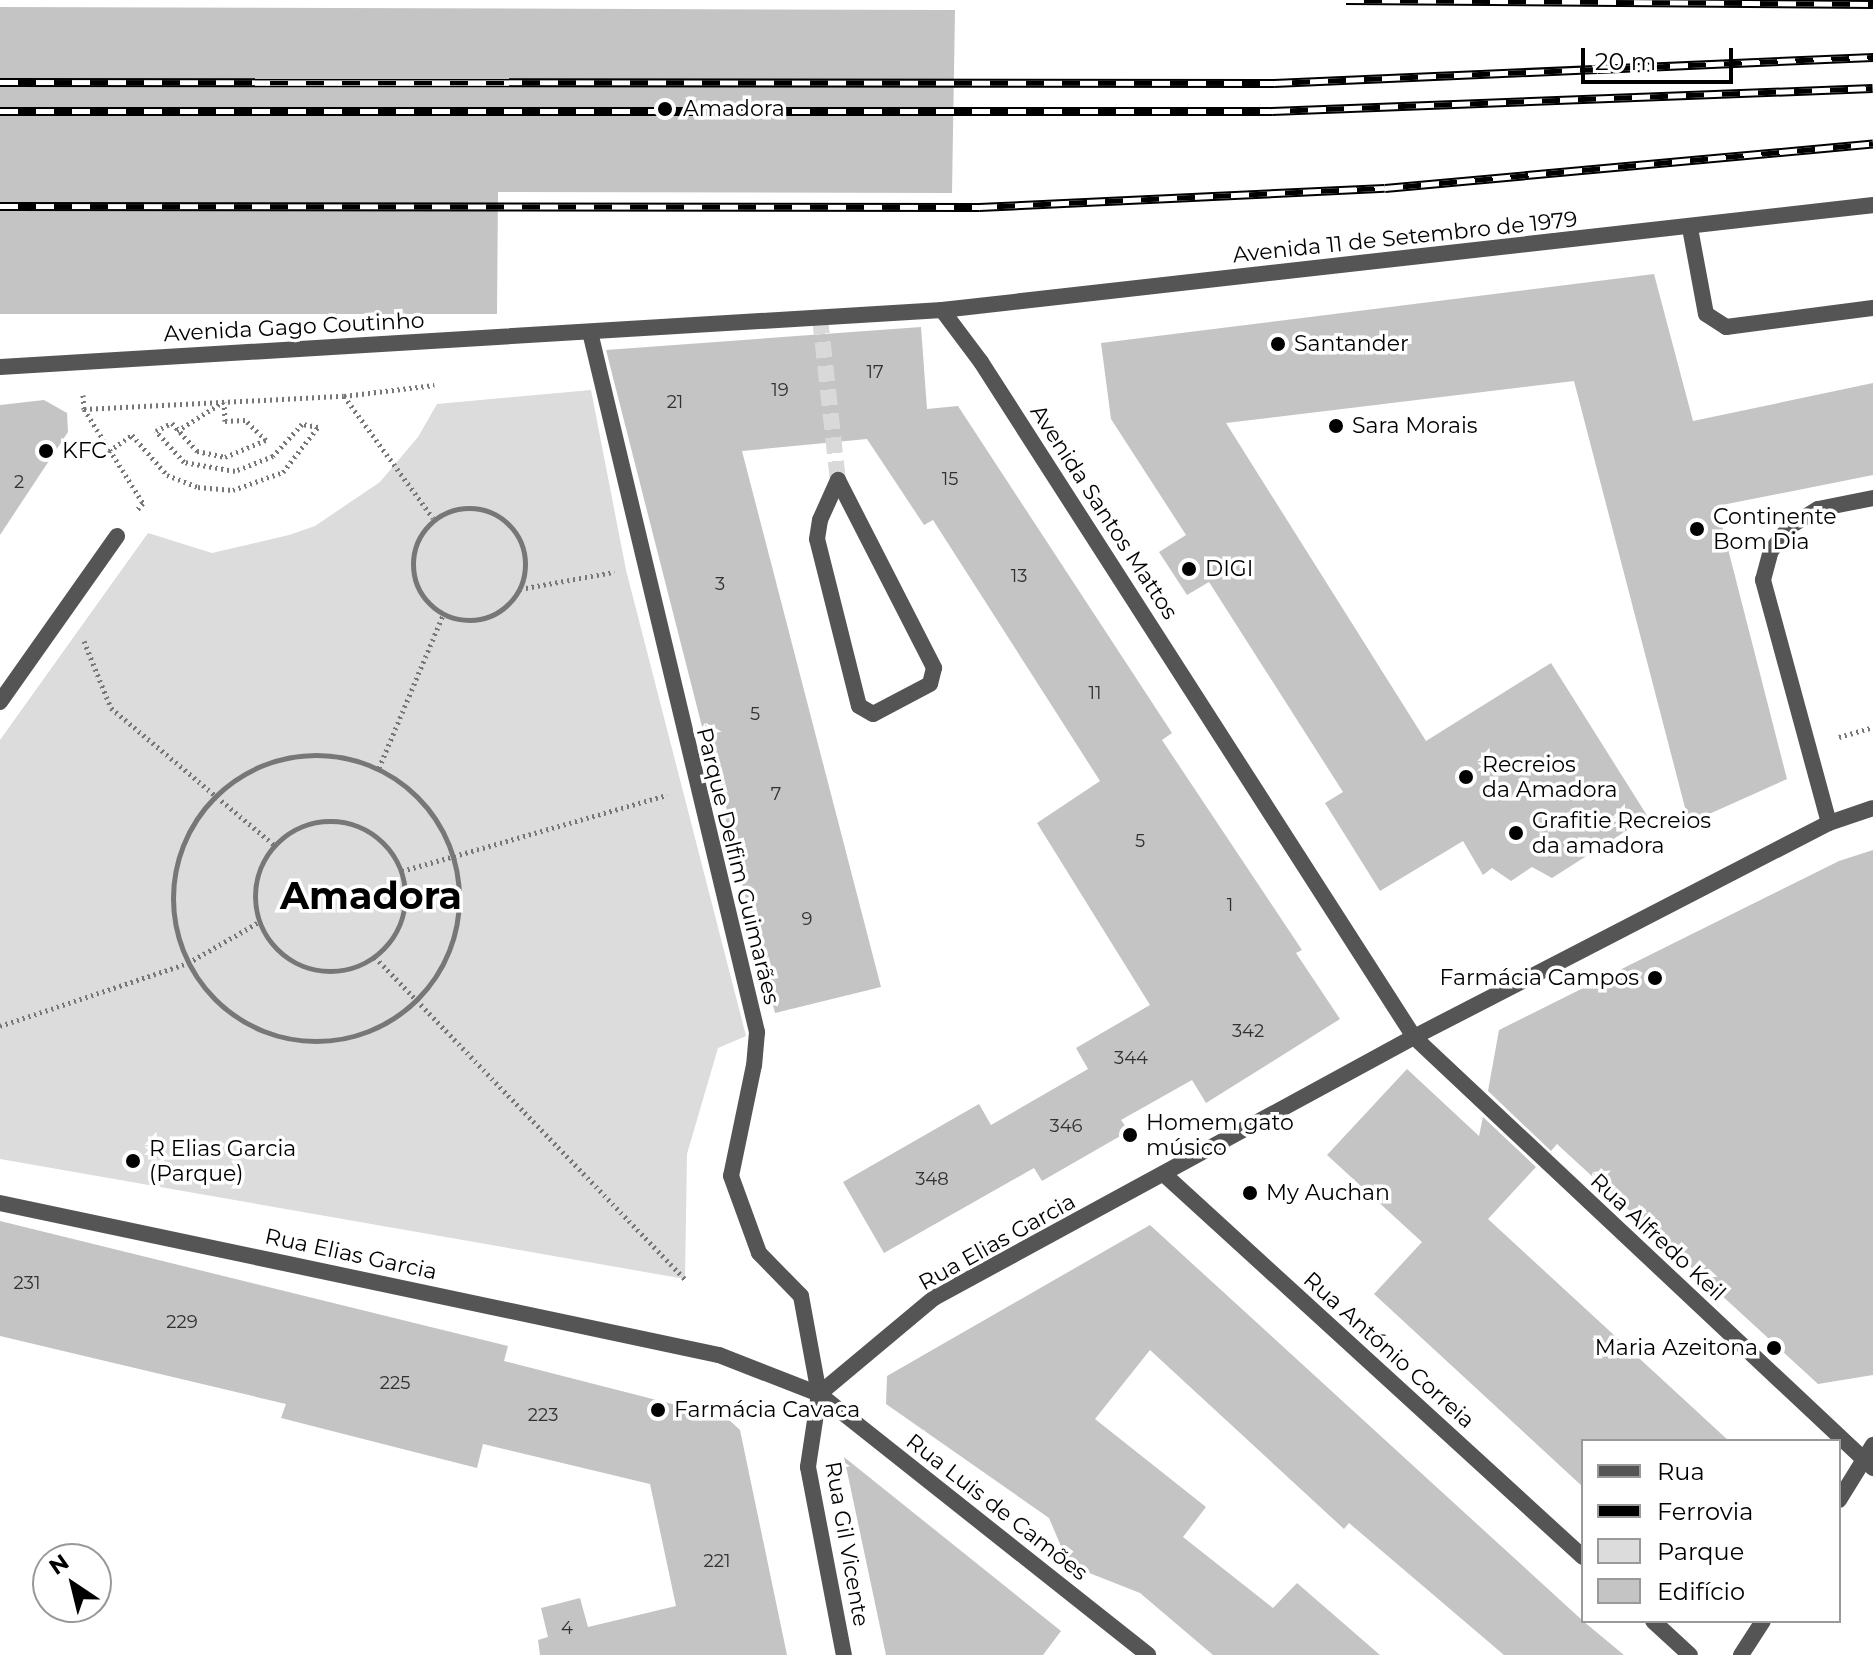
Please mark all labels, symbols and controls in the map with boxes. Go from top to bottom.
scale bar [1585,32,1737,82]
text: 20 m [1595,47,1656,76]
place label: Amadora [683,96,785,122]
marker: Amadora [654,98,676,120]
street label: Avenida 11 de Setembro de 1979 [1231,206,1579,268]
street label: Avenida Gago Coutinho [163,307,425,347]
place label: Santander [1294,331,1409,357]
marker: Santander [1269,335,1287,353]
house number: 17 [866,361,884,383]
house number: 19 [771,379,789,401]
house number: 21 [667,391,683,413]
street label: Avenida Santos Mattos [1025,400,1183,624]
place label: Sara Morais [1352,413,1478,439]
marker: Sara Morais [1327,417,1345,435]
place label: KFC [62,438,107,464]
marker: KFC [37,442,55,460]
house number: 15 [942,468,958,490]
house number: 2 [14,471,24,493]
place label: Continente Bom Dia [1713,503,1836,554]
marker: Continente Bom Dia [1688,520,1706,538]
place label: DIGI [1205,556,1253,582]
marker: DIGI [1180,560,1198,578]
house number: 13 [1011,565,1027,587]
house number: 3 [715,573,725,595]
house number: 11 [1089,682,1101,704]
house number: 5 [750,703,760,725]
street label: Parque Delfim Guimarães [691,725,785,1007]
place label: Recreios da Amadora [1482,751,1617,802]
marker: Recreios da Amadora [1457,768,1475,786]
house number: 7 [771,783,781,805]
place label: Grafitie Recreios da amadora [1532,807,1711,858]
marker: Grafitie Recreios da amadora [1507,824,1525,842]
house number: 5 [1135,830,1145,852]
district label: Amadora [280,873,462,919]
house number: 1 [1227,894,1233,916]
house number: 9 [802,908,812,930]
place label: Farmácia Campos [1440,965,1639,991]
marker: Farmácia Campos [1646,969,1664,987]
house number: 342 [1232,1020,1264,1042]
house number: 344 [1114,1047,1148,1069]
place label: Homem gato músico [1146,1109,1294,1160]
house number: 346 [1049,1115,1083,1137]
marker: Homem gato músico [1121,1126,1139,1144]
place label: R Elias Garcia (Parque) [149,1135,296,1186]
marker: R Elias Garcia (Parque) [124,1152,142,1170]
house number: 348 [915,1168,949,1190]
street label: Rua Alfredo Keil [1585,1168,1731,1306]
place label: My Auchan [1266,1180,1390,1206]
marker: My Auchan [1241,1184,1259,1202]
street label: Rua Elias Garcia [914,1188,1080,1296]
street label: Rua Elias Garcia [263,1223,439,1285]
street label: Rua António Correia [1298,1266,1480,1434]
house number: 231 [14,1272,40,1294]
house number: 229 [166,1311,198,1333]
place label: Maria Azeitona [1595,1335,1758,1361]
marker: Maria Azeitona [1765,1339,1783,1357]
house number: 225 [380,1372,410,1394]
place label: Farmácia Cavaca [674,1397,860,1423]
marker: Farmácia Cavaca [649,1401,667,1419]
house number: 223 [528,1404,558,1426]
street label: Rua Luis de Camões [901,1428,1093,1586]
legend [1581,1439,1841,1623]
text: Rua [1657,1457,1705,1486]
street label: Rua Gil Vicente [819,1459,875,1629]
text: Ferrovia [1657,1497,1753,1526]
text: Parque [1657,1537,1744,1566]
north arrow [32,1543,112,1623]
text: N [44,1548,74,1581]
house number: 221 [704,1550,730,1572]
text: Edifício [1657,1577,1745,1606]
house number: 4 [561,1617,573,1639]

